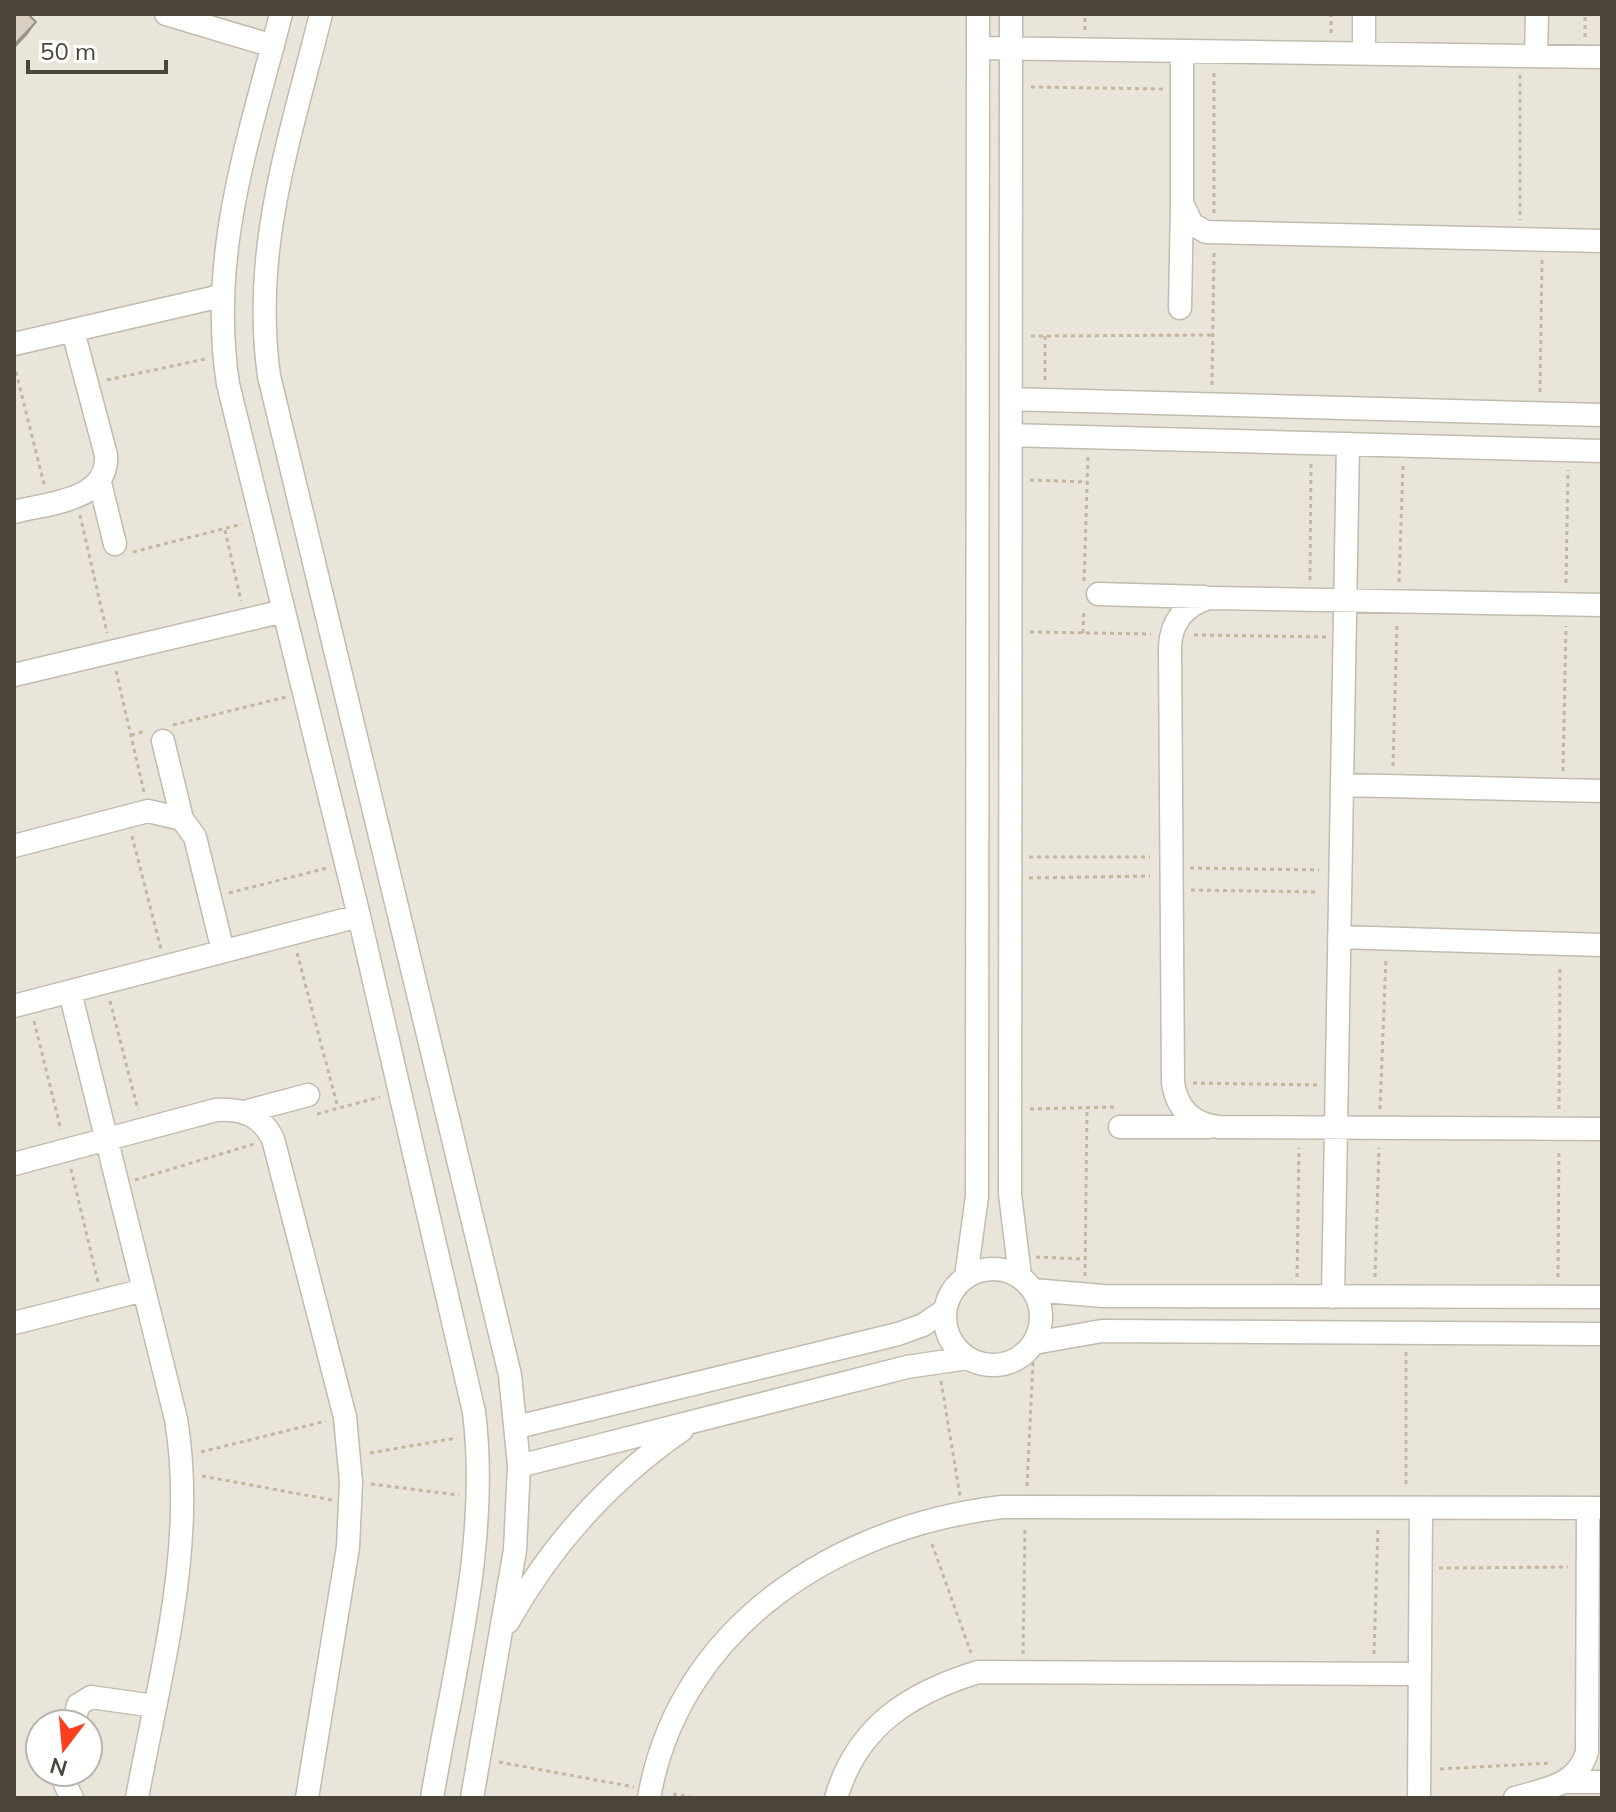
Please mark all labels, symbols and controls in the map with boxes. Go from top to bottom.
scale bar [28,24,166,74]
text: 50 m [40,36,96,66]
north arrow [24,1708,104,1788]
text: N [47,1751,70,1783]

